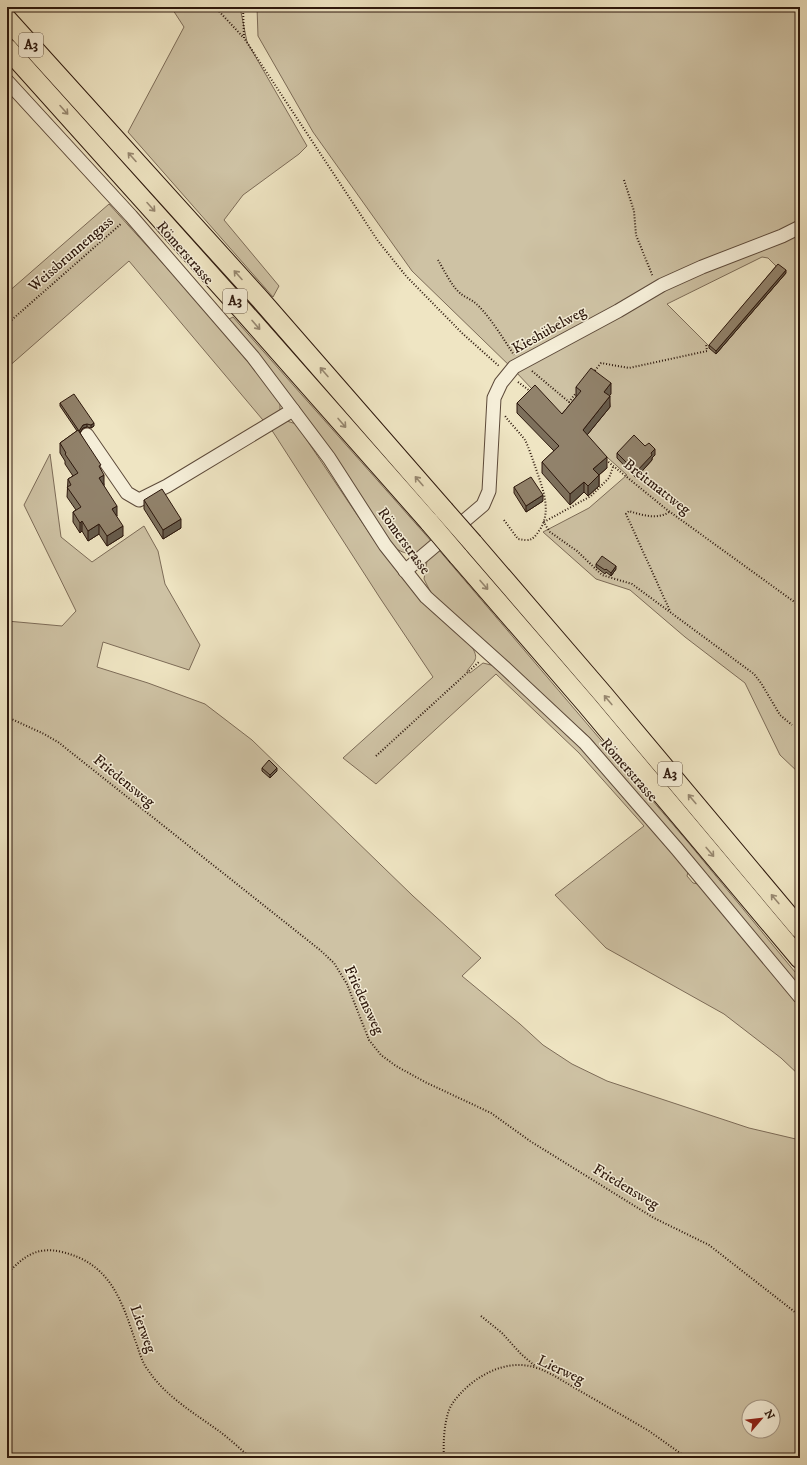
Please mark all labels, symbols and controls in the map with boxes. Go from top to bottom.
road number: A3 [19,33,43,57]
one-way arrow [59,105,69,115]
one-way arrow [128,153,137,163]
one-way arrow [146,202,156,212]
street label: Weissbrunnengass [24,212,117,297]
street label: Römerstrasse [152,217,218,289]
one-way arrow [233,270,242,280]
road number: A3 [223,289,247,313]
street label: Kieshübelweg [509,302,590,358]
one-way arrow [251,320,261,330]
one-way arrow [319,367,328,378]
one-way arrow [337,417,346,428]
street label: Breitmattweg [620,455,695,520]
one-way arrow [414,475,423,486]
street label: Römerstrasse [373,504,435,578]
one-way arrow [479,580,488,591]
one-way arrow [603,694,612,705]
street label: Römerstrasse [596,734,662,806]
street label: Friedensweg [89,750,159,812]
road number: A3 [658,762,682,786]
one-way arrow [687,794,696,804]
one-way arrow [706,846,715,857]
one-way arrow [770,893,779,904]
street label: Friedensweg [340,963,388,1038]
street label: Friedensweg [589,1160,663,1214]
street label: Lierweg [126,1302,161,1356]
street label: Lierweg [534,1351,588,1389]
north arrow [741,1399,781,1439]
text: N [761,1408,777,1422]

